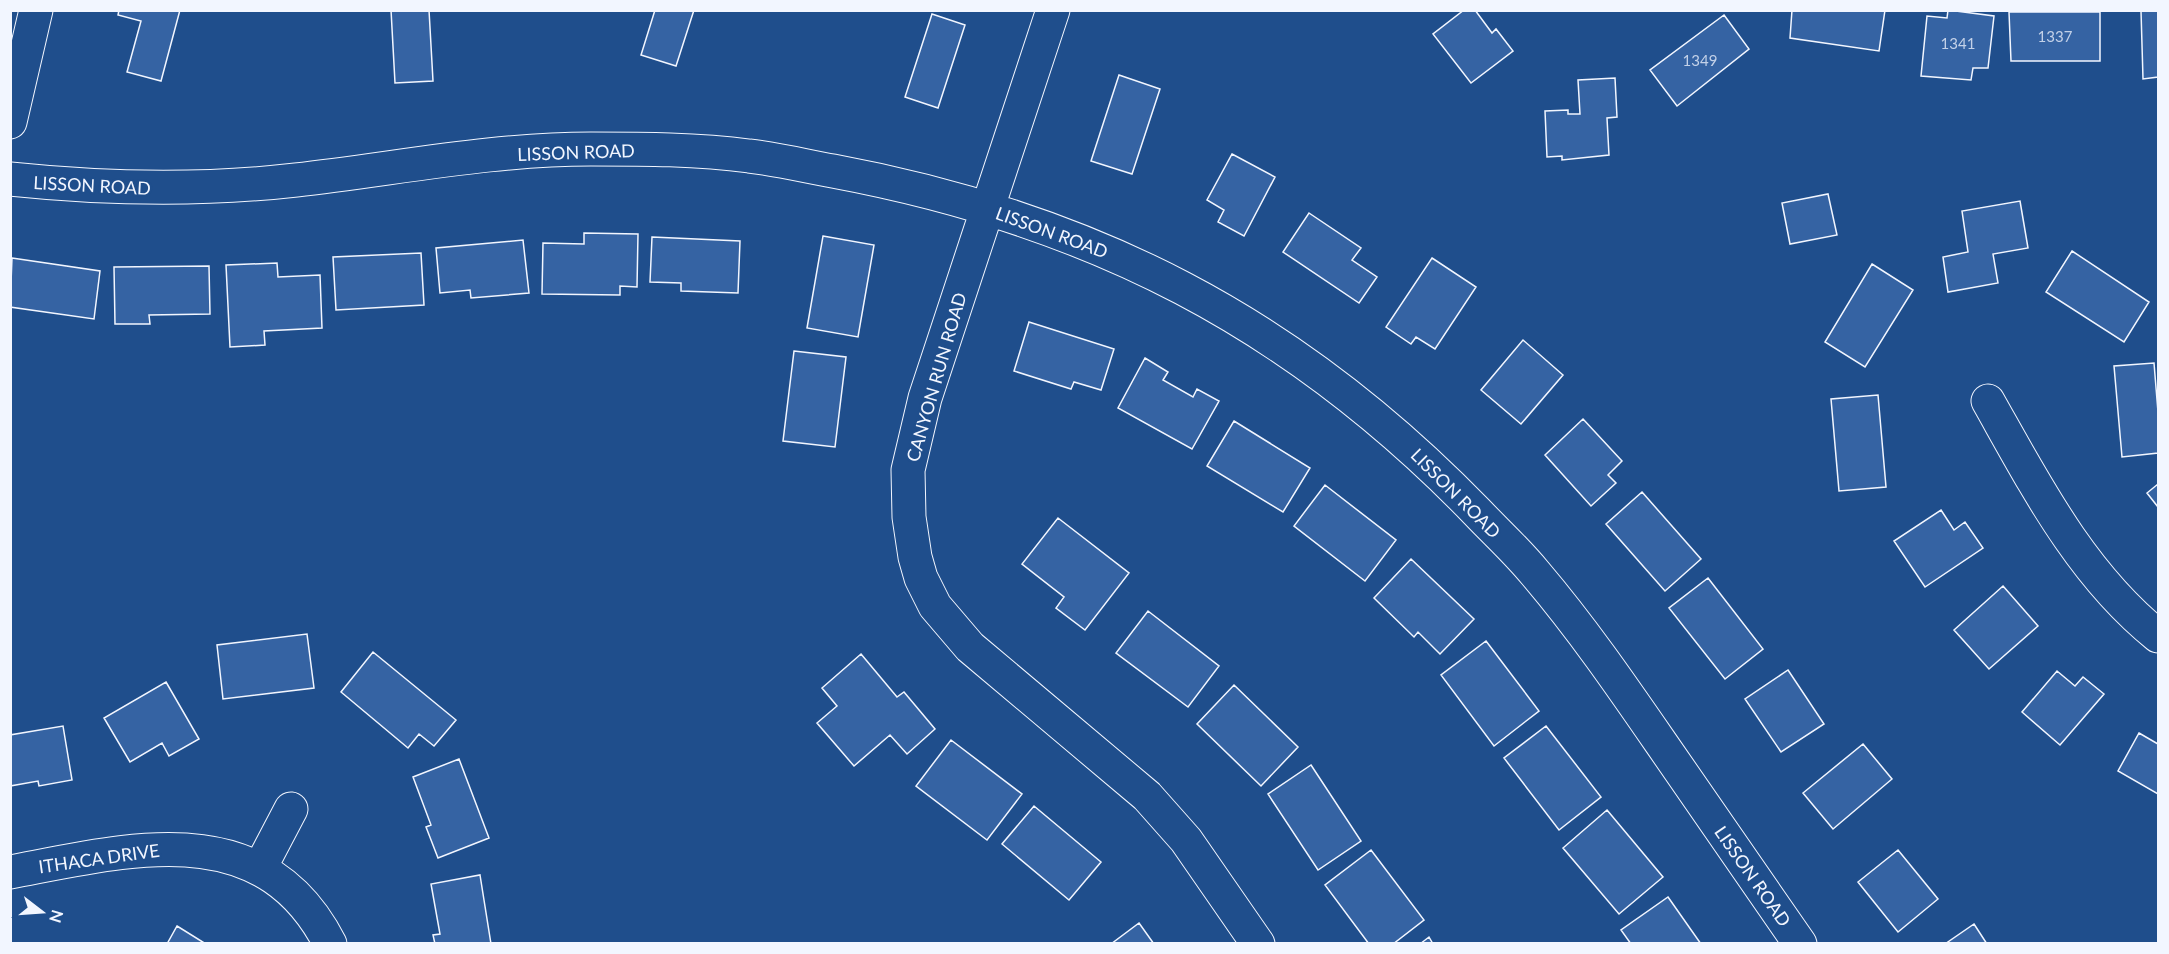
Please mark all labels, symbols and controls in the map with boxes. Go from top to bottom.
house number: 1337 [2038,27,2073,45]
house number: 1341 [1941,34,1975,52]
house number: 1349 [1683,51,1717,69]
street label: LISSON ROAD [517,139,635,165]
street label: LISSON ROAD [33,171,151,199]
street label: LISSON ROAD [993,202,1111,262]
street label: CANYON RUN ROAD [901,290,971,464]
street label: LISSON ROAD [1407,444,1505,542]
street label: LISSON ROAD [1710,821,1796,931]
street label: ITHACA DRIVE [37,839,161,877]
north arrow [12,882,72,942]
text: N [46,908,68,925]

